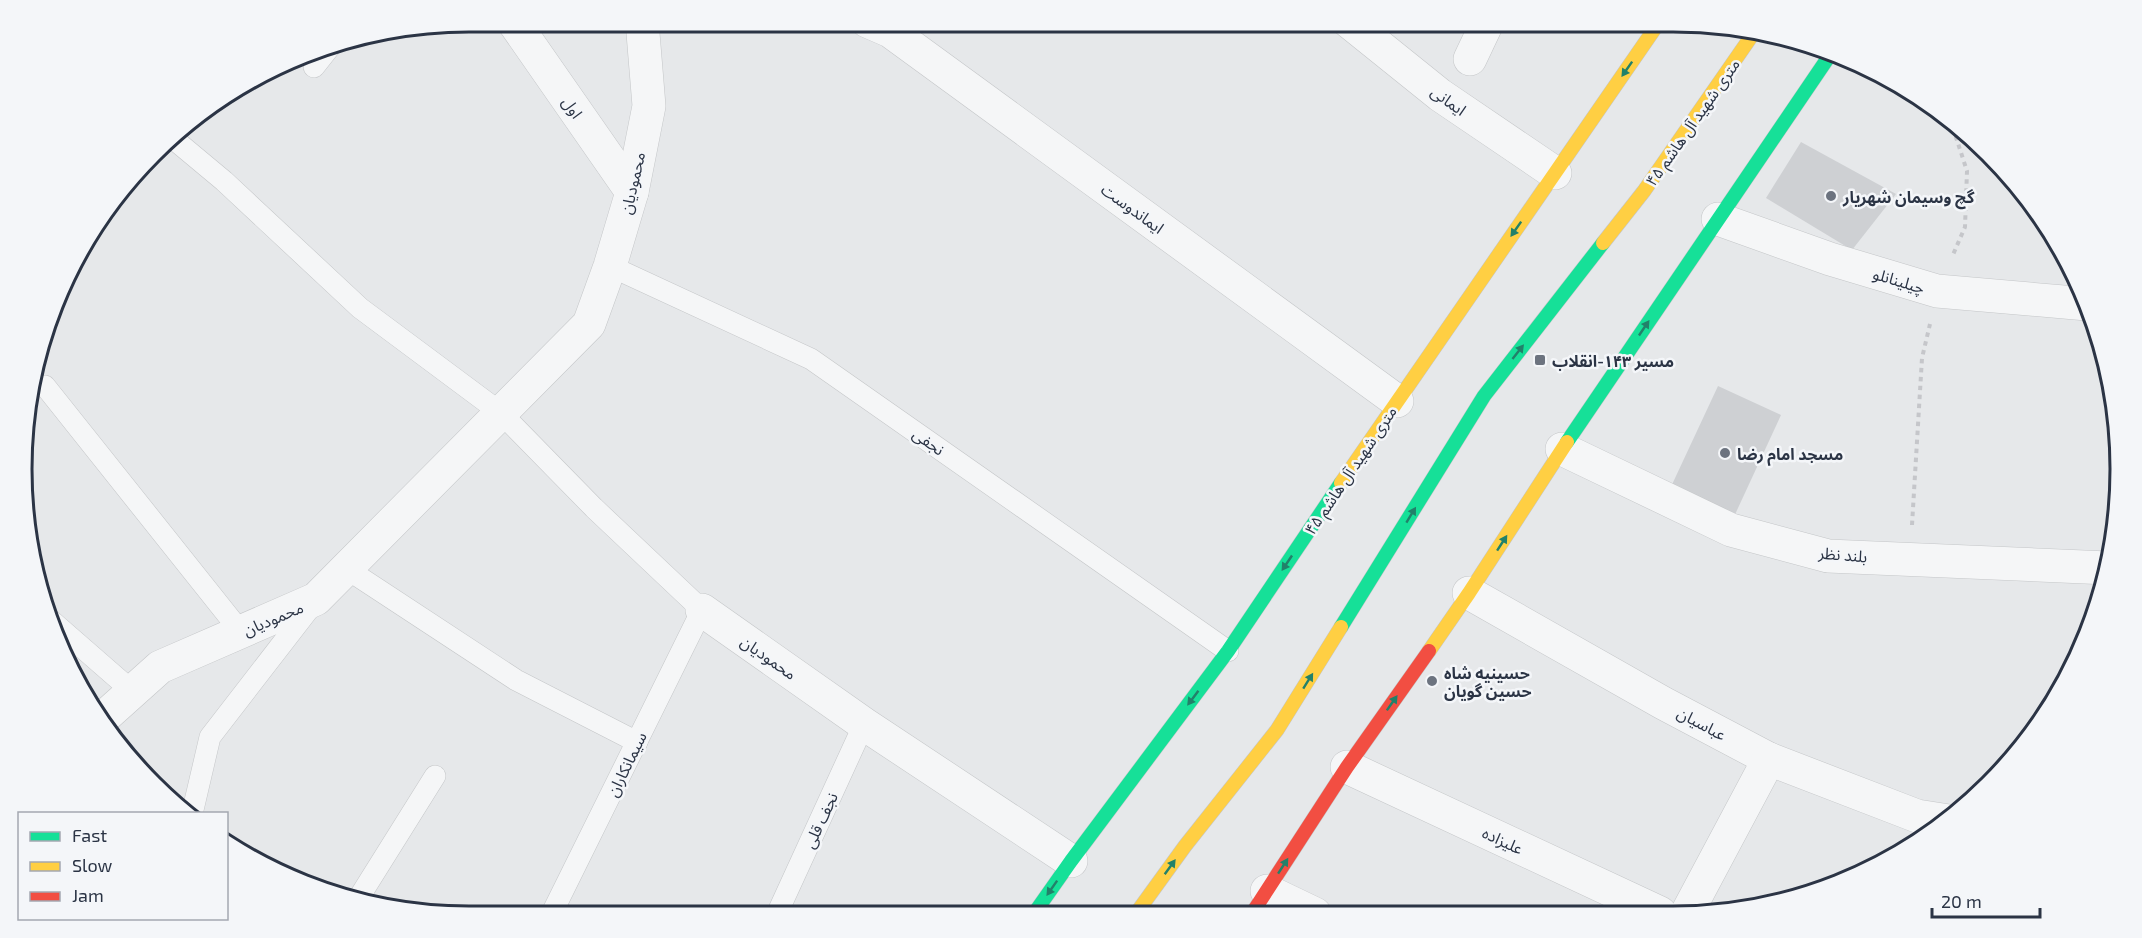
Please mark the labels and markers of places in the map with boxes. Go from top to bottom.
place label: گچ وسیمان شهریار [1842,187,1975,210]
marker: گچ وسیمان شهریار [1824,189,1838,203]
place label: مسیر ۱۴۳-انقلاب [1552,351,1674,371]
marker: مسیر ۱۴۳-انقلاب [1533,353,1547,367]
place label: مسجد امام رضا [1737,444,1843,466]
marker: مسجد امام رضا [1718,446,1732,460]
place label: حسینیه شاه حسین گویان [1444,663,1532,701]
marker: حسینیه شاه حسین گویان [1425,674,1439,688]

